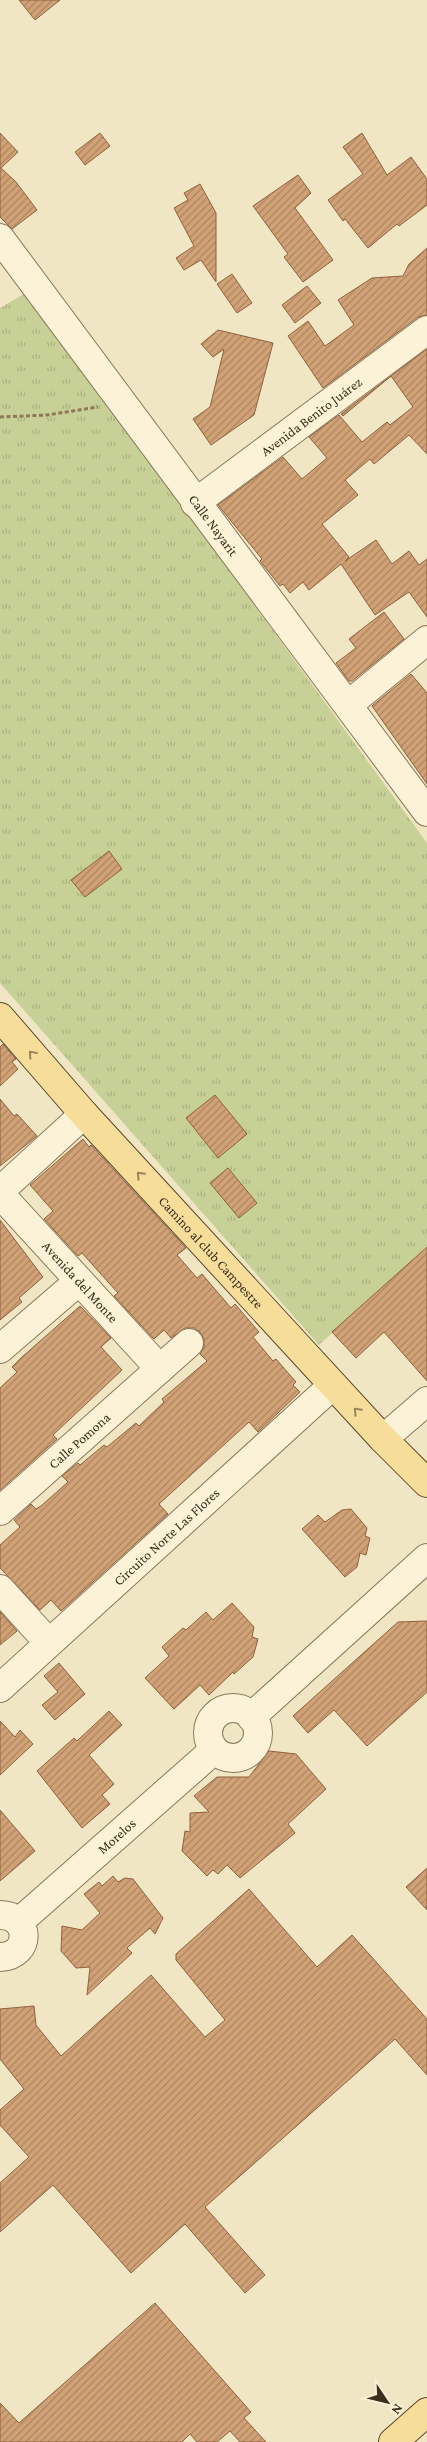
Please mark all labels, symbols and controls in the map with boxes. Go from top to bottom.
street label: Avenida Benito Juárez [258,373,365,459]
street label: Calle Nayarit [186,491,242,559]
one-way arrow [29,1051,37,1060]
one-way arrow [137,1172,146,1181]
street label: Camino al club Campestre [156,1193,267,1312]
street label: Avenida del Monte [39,1238,121,1326]
one-way arrow [354,1407,363,1416]
street label: Calle Pomona [45,1409,114,1472]
street label: Circuito Norte Las Flores [110,1484,223,1589]
street label: Morelos [94,1815,139,1857]
north arrow [362,2377,412,2427]
text: N [388,2401,407,2418]

